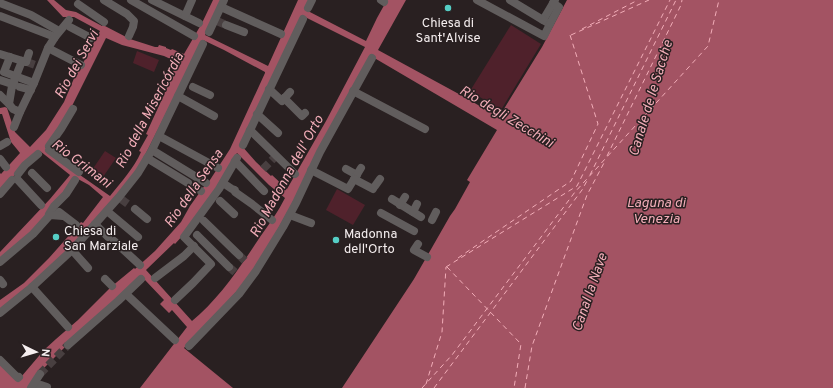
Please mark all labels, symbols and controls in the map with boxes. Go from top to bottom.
marker: Chiesa di Sant'Alvise [443,3,453,13]
place label: Chiesa di Sant'Alvise [416,16,480,47]
water label: Rio dei Servi [52,26,104,102]
water label: Canale de le Sacche [626,38,677,158]
water label: Rio della Misericórdia [113,49,188,172]
water label: Rio degli Zecchini [456,82,558,153]
water label: Rio Madonna dell' Orto [247,112,328,241]
water label: Rio Grimani [48,136,116,193]
water label: Rio della Sensa [161,146,228,231]
water label: Laguna di Venezia [626,195,687,228]
place label: Chiesa di San Marziale [64,224,138,255]
place label: Madonna dell'Orto [344,227,397,258]
marker: Chiesa di San Marziale [51,232,61,242]
marker: Madonna dell'Orto [331,235,341,245]
water label: Canal la Nave [569,250,612,334]
north arrow [16,332,56,372]
text: N [38,348,52,357]

